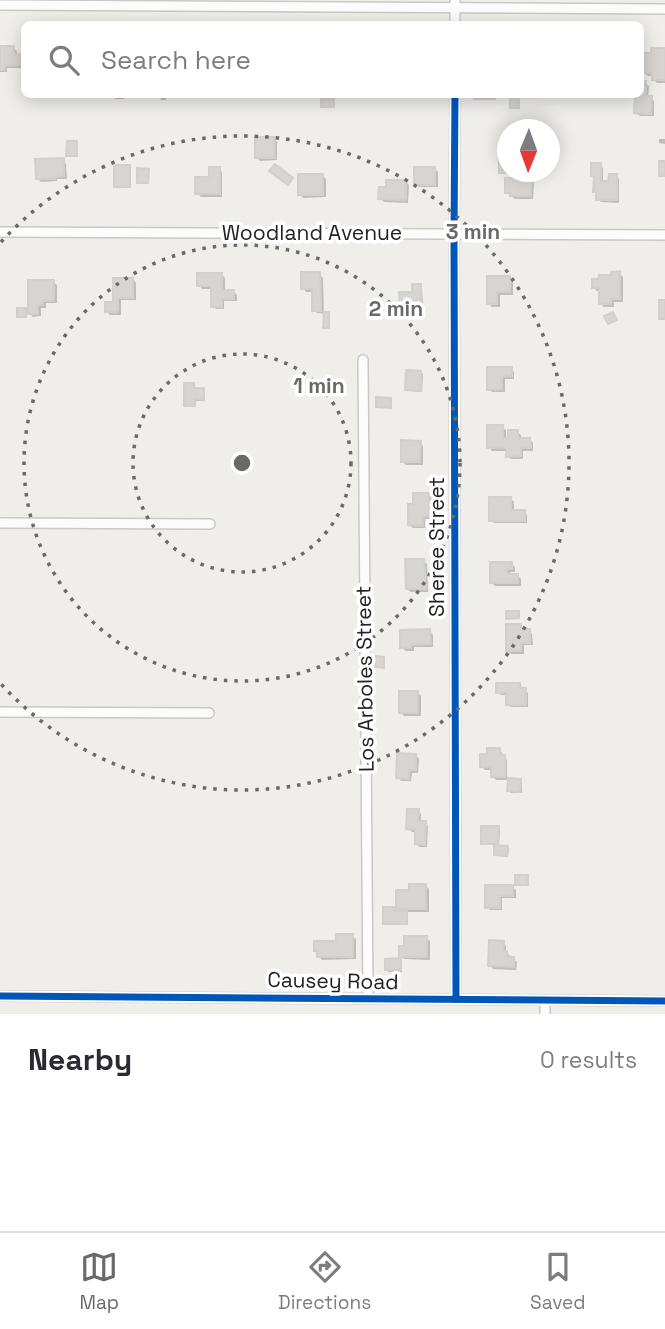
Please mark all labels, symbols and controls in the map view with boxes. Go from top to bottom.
search box [21,21,644,98]
icon: search [45,41,83,79]
text: Search here [101,43,251,77]
north arrow [497,119,560,182]
text: 3 min [446,218,500,245]
street label: Woodland Avenue [222,219,402,246]
text: 2 min [369,295,423,322]
text: 1 min [293,372,345,399]
centre of rings [230,451,254,475]
street label: Sheree Street [423,477,450,617]
street label: Los Arboles Street [349,586,380,772]
street label: Causey Road [267,966,399,995]
text: Nearby [28,1040,132,1079]
text: 0 results [540,1045,637,1075]
tab: Map [79,1248,119,1315]
tab: Directions [278,1248,371,1315]
tab: Saved [530,1248,586,1315]

